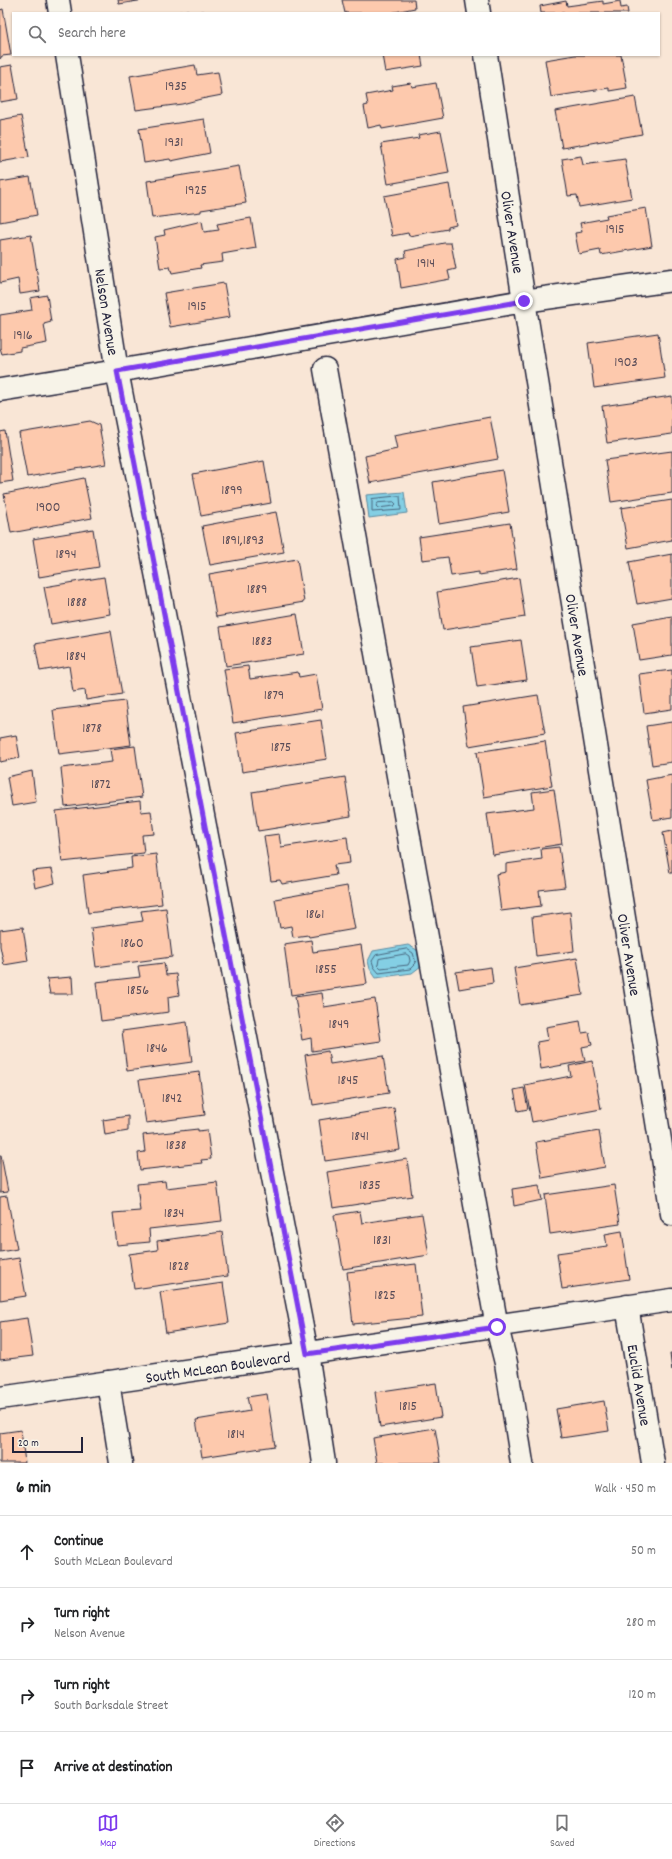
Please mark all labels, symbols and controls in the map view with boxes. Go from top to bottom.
search box [12,12,660,56]
icon: search [26,23,48,45]
text: Search here [58,23,126,45]
house number: 1935 [165,77,187,97]
house number: 1931 [165,133,183,153]
house number: 1925 [185,181,207,201]
street label: Oliver Avenue [493,189,529,275]
house number: 1915 [605,220,625,240]
house number: 1914 [417,254,435,274]
street label: Nelson Avenue [87,267,123,357]
route end [515,292,533,310]
house number: 1915 [187,297,207,317]
house number: 1916 [13,326,33,346]
house number: 1903 [614,353,638,373]
house number: 1899 [221,481,243,501]
house number: 1900 [36,498,60,518]
house number: 1891,1893 [222,531,264,551]
house number: 1894 [56,545,76,565]
house number: 1889 [247,580,267,600]
street label: Oliver Avenue [558,592,594,678]
house number: 1888 [67,593,87,613]
house number: 1883 [252,632,272,652]
house number: 1884 [66,647,86,667]
house number: 1879 [264,686,284,706]
house number: 1878 [82,719,102,739]
house number: 1875 [271,738,291,758]
house number: 1872 [91,775,111,795]
house number: 1861 [306,905,324,925]
street label: Oliver Avenue [609,912,645,998]
house number: 1860 [120,934,144,954]
house number: 1855 [315,960,337,980]
house number: 1856 [127,981,149,1001]
house number: 1849 [329,1015,349,1035]
house number: 1846 [146,1039,168,1059]
house number: 1845 [338,1071,358,1091]
house number: 1842 [162,1089,182,1109]
house number: 1841 [351,1127,369,1147]
house number: 1838 [166,1136,187,1156]
house number: 1835 [359,1176,381,1196]
house number: 1834 [164,1204,184,1224]
house number: 1831 [373,1231,391,1251]
house number: 1828 [169,1257,190,1277]
house number: 1825 [374,1286,396,1306]
route start [488,1318,506,1336]
street label: Euclid Avenue [620,1343,656,1428]
street label: South McLean Boulevard [144,1347,292,1391]
house number: 1815 [399,1397,417,1417]
house number: 1814 [227,1425,245,1445]
scale bar [12,1435,83,1454]
text: 20 m [18,1436,39,1452]
text: 6 min [16,1477,51,1501]
text: Walk · 450 m [595,1480,656,1499]
text: Continue [54,1531,103,1553]
icon: ahead [16,1541,38,1563]
text: 50 m [631,1542,656,1561]
text: South McLean Boulevard [54,1553,173,1572]
text: Turn right [54,1603,110,1625]
icon: right [16,1613,38,1635]
text: 280 m [626,1614,656,1633]
text: Nelson Avenue [54,1625,125,1644]
text: Turn right [54,1675,110,1697]
icon: right [16,1685,38,1707]
text: 120 m [628,1686,656,1705]
text: South Barksdale Street [54,1697,168,1716]
icon: arrive [16,1757,38,1779]
text: Arrive at destination [54,1757,172,1779]
tab: Map [97,1812,119,1852]
tab: Directions [314,1812,356,1852]
tab: Saved [550,1812,575,1852]

